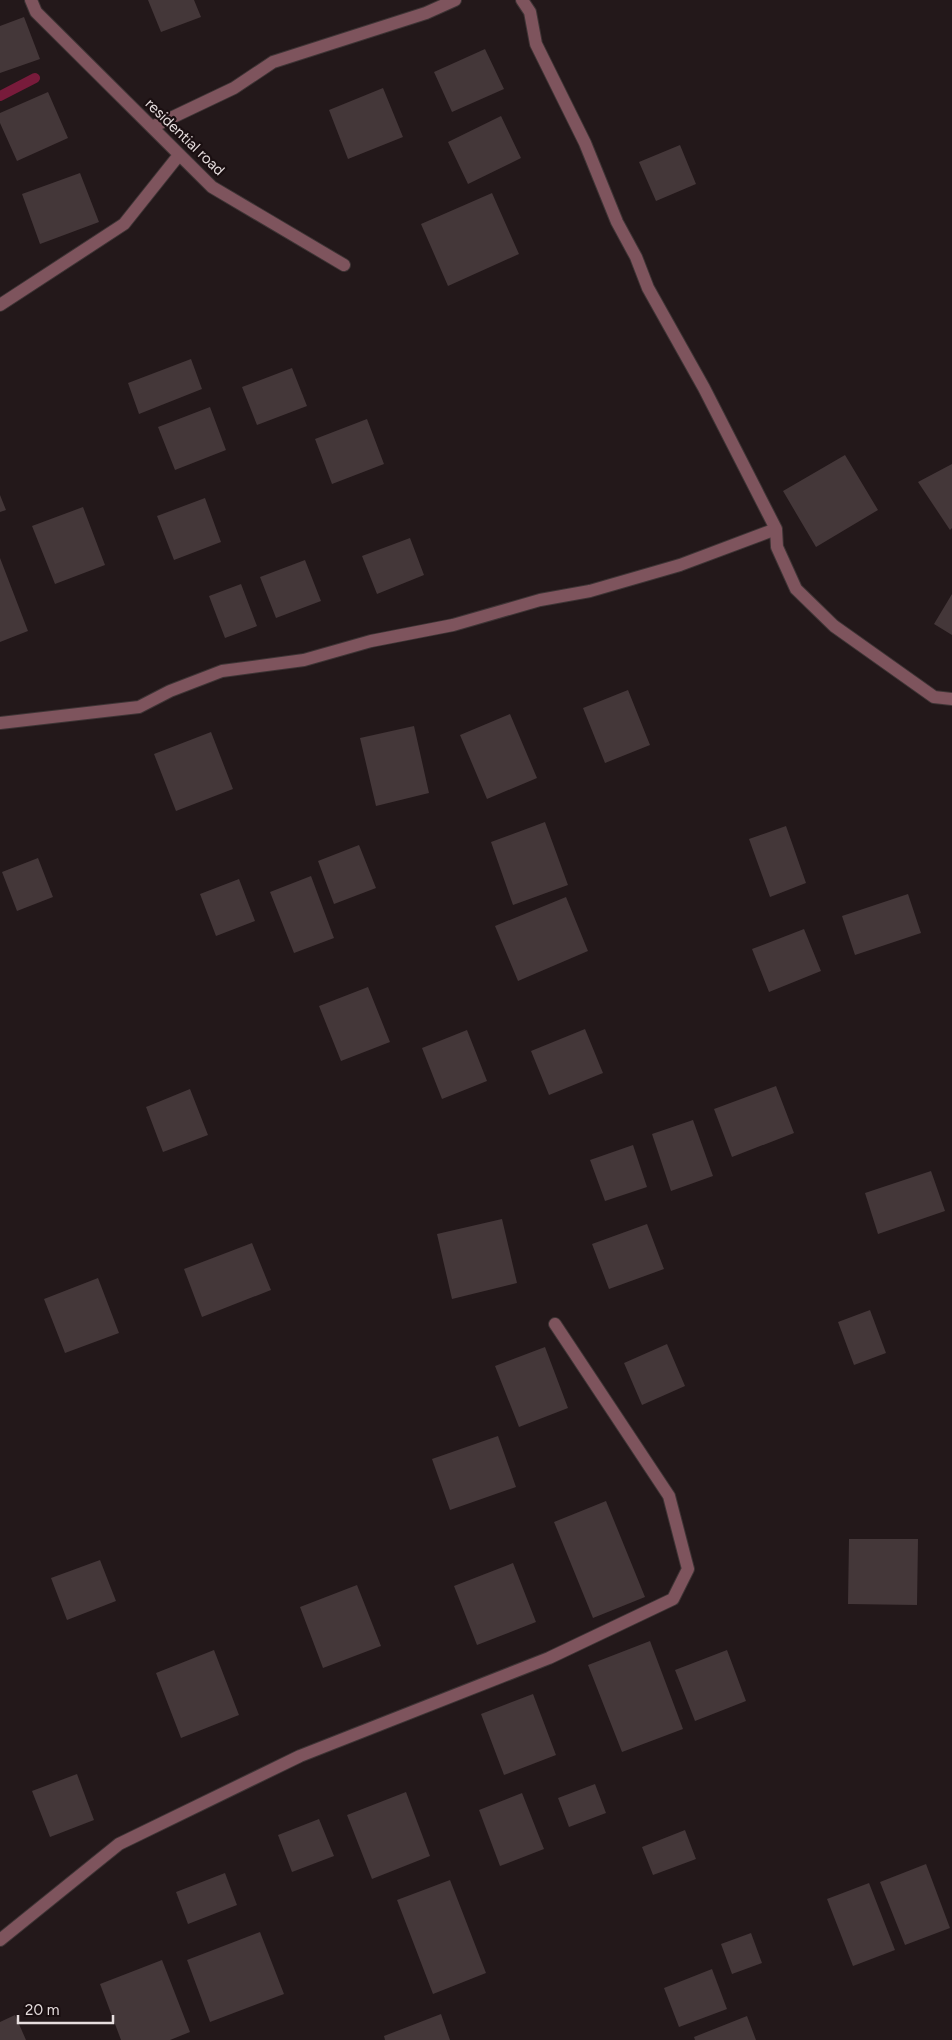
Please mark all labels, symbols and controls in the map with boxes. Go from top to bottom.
street label: residential road [142,95,228,179]
scale bar [18,1992,112,2024]
text: 20 m [25,2001,59,2019]

